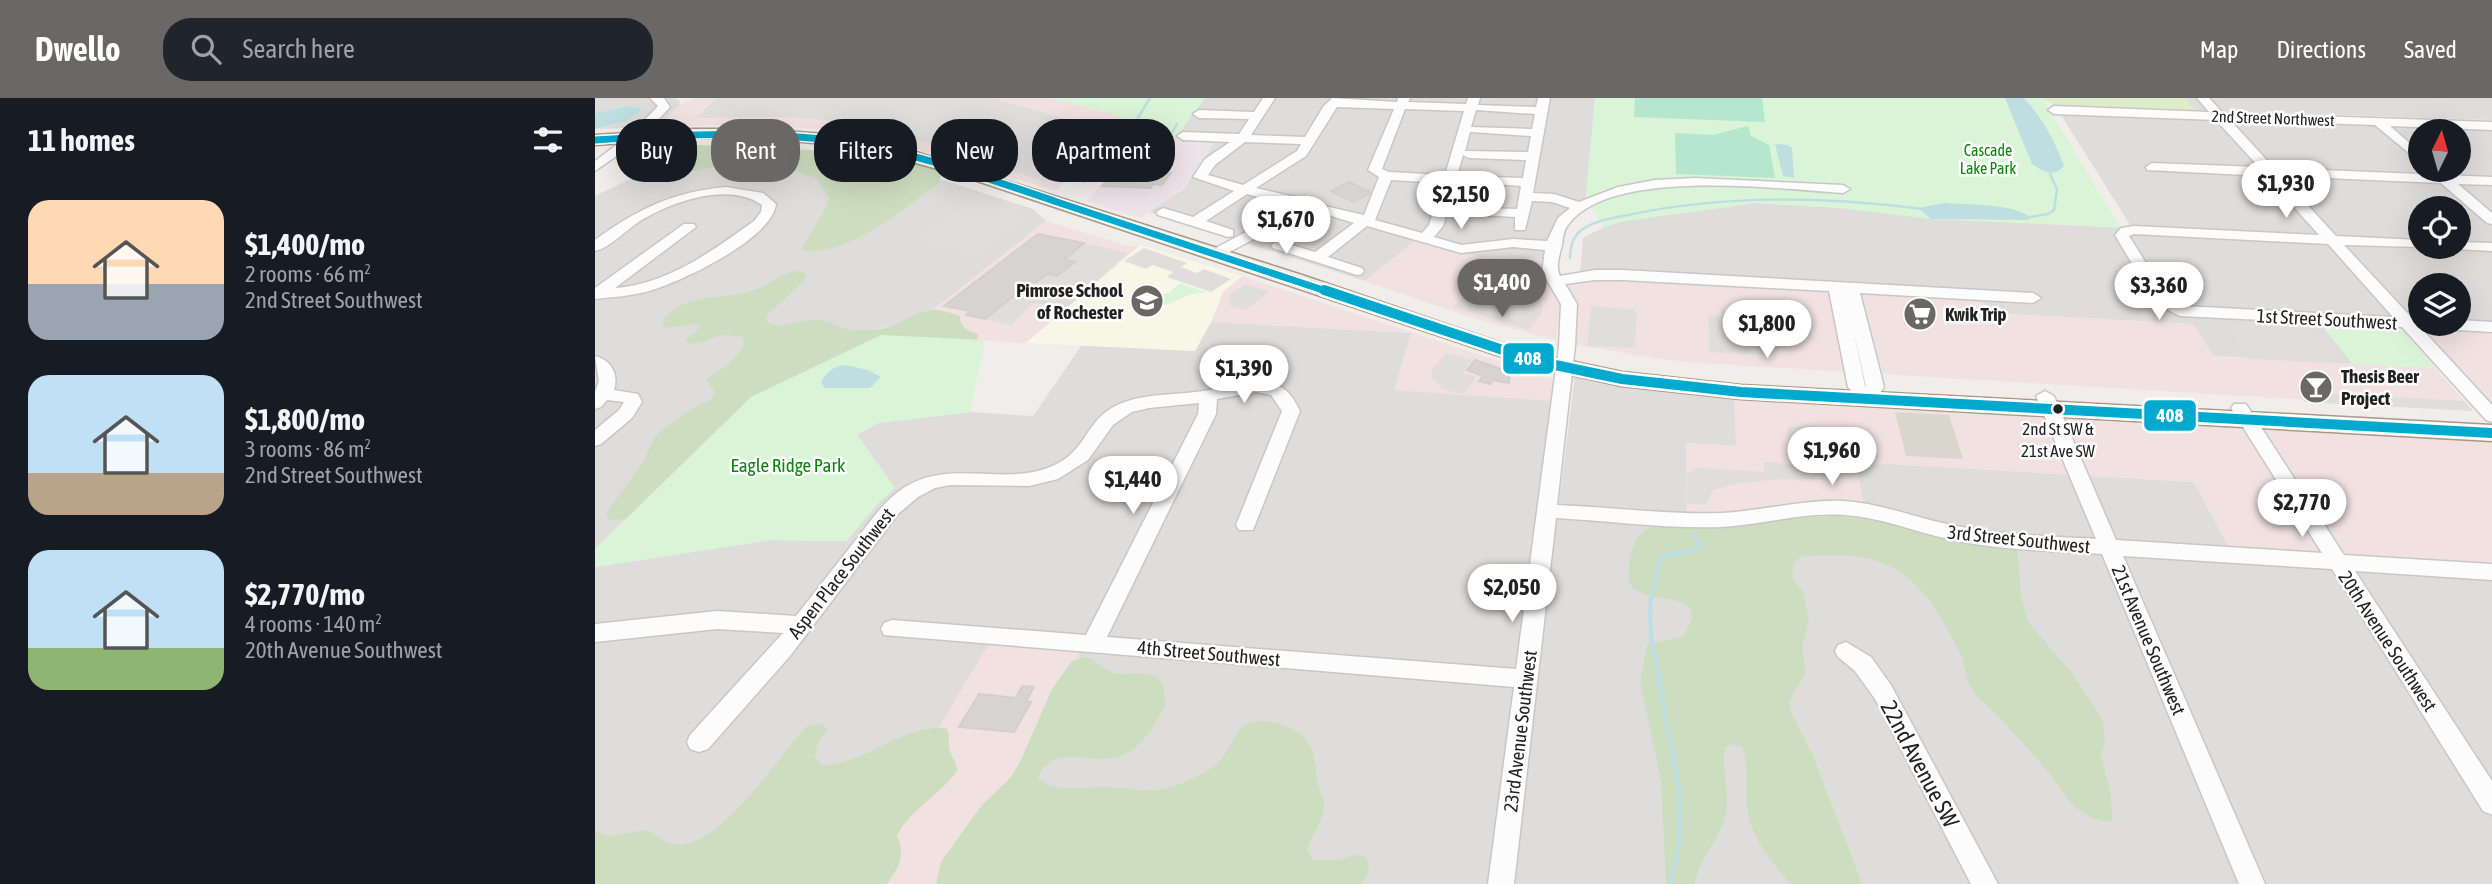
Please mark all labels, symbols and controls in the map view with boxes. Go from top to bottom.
search box [163,18,653,81]
text: Dwello [35,30,121,68]
icon: search [187,30,225,68]
text: Search here [243,34,355,64]
text: Map [2200,36,2238,63]
text: Directions [2276,36,2366,63]
text: Saved [2404,36,2457,63]
street label: 2nd Street Northwest [2211,107,2335,129]
chip: Buy [616,119,697,182]
chip: Rent [711,119,800,182]
chip: Filters [814,119,917,182]
chip: New [931,119,1018,182]
chip: Apartment [1032,119,1175,182]
north arrow [2408,119,2471,182]
map controls [2408,119,2471,336]
icon: filters [529,121,567,159]
text: 11 homes [28,123,135,157]
park label: Cascade Lake Park [1960,141,2016,177]
pin: $1,930 [2229,160,2343,220]
text: $1,930 [2258,170,2315,196]
pin: $2,150 [1404,172,1518,231]
text: $2,150 [1433,181,1490,207]
button: locate [2408,196,2471,259]
pin: $1,670 [1229,197,1343,256]
text: $1,670 [1258,206,1315,232]
text: $1,400/mo [245,227,365,261]
icon: home [84,228,168,312]
pin: $1,400 [1445,260,1559,319]
text: 2 rooms · 66 m² [245,261,371,287]
pin: $3,360 [2102,262,2216,322]
text: $1,400 [1474,269,1531,295]
text: $3,360 [2131,272,2188,298]
button: layers [2408,273,2471,336]
place label: Pimrose School of Rochester [1016,279,1124,323]
school or university icon: Pimrose School of Rochester [1128,282,1166,320]
text: 2nd Street Southwest [245,287,423,313]
supermarket icon: Kwik Trip [1901,295,1939,333]
pin: $1,800 [1710,300,1824,360]
place label: Kwik Trip [1945,303,2007,325]
street label: 1st Street Southwest [2256,304,2398,334]
text: $1,800 [1739,310,1796,336]
line badge: 408 [1502,342,1555,375]
pin: $1,390 [1187,345,1301,405]
text: 408 [1514,347,1541,369]
text: $1,390 [1216,355,1273,381]
place label: Thesis Beer Project [2341,365,2419,409]
bar icon: Thesis Beer Project [2297,368,2335,406]
line badge: 408 [2143,399,2197,432]
text: $1,800/mo [245,402,365,436]
marker: 2nd St SW & 21st Ave SW [2051,402,2065,416]
icon: home [84,403,168,487]
text: 408 [2156,404,2183,426]
place label: 2nd St SW & 21st Ave SW [2021,419,2096,461]
pin: $1,960 [1775,428,1889,487]
text: 3 rooms · 86 m² [245,436,371,462]
text: $1,960 [1804,437,1861,463]
park label: Eagle Ridge Park [731,454,846,476]
pin: $1,440 [1076,456,1190,516]
text: 2nd Street Southwest [245,462,423,488]
text: $1,440 [1105,466,1162,492]
pin: $2,770 [2245,480,2359,539]
text: $2,770 [2274,489,2331,515]
street label: Aspen Place Southwest [783,503,899,643]
street label: 3rd Street Southwest [1947,521,2091,557]
street label: 21st Avenue Southwest [2108,562,2190,718]
pin: $2,050 [1455,564,1569,624]
street label: 20th Avenue Southwest [2334,567,2442,715]
text: $2,050 [1484,574,1541,600]
text: $2,770/mo [245,577,365,611]
icon: home [84,578,168,662]
text: 4 rooms · 140 m² [245,611,382,637]
street label: 4th Street Southwest [1137,636,1281,670]
text: 20th Avenue Southwest [245,637,442,663]
street label: 23rd Avenue Southwest [1499,649,1541,813]
street label: 22nd Avenue SW [1876,696,1964,832]

